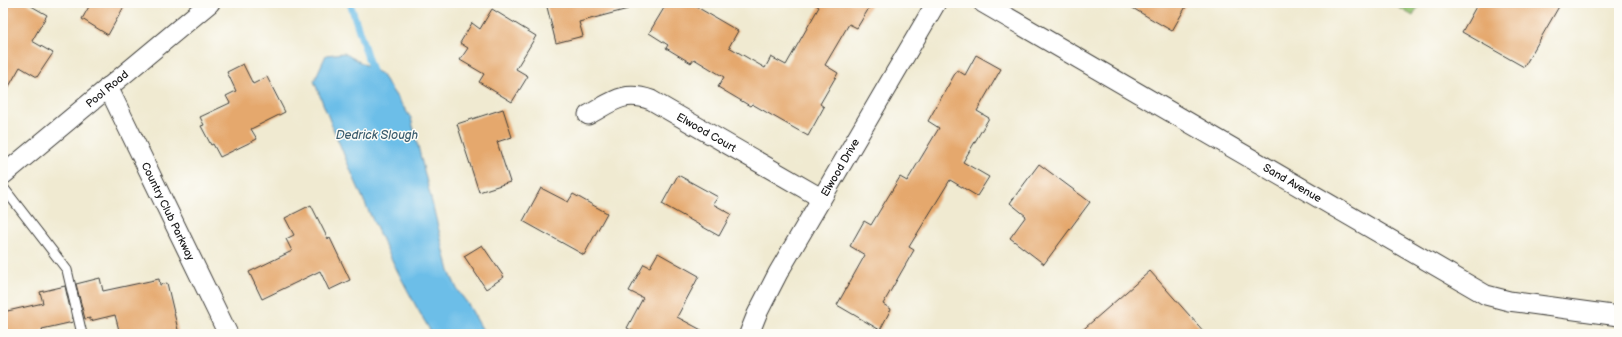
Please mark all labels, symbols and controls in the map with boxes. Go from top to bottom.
street label: Pool Road [83,67,131,110]
street label: Elwood Court [675,110,739,155]
water label: Dedrick Slough [336,128,419,143]
street label: Elwood Drive [818,136,862,199]
street label: Country Club Parkway [139,160,198,262]
street label: Sand Avenue [1261,161,1325,205]

